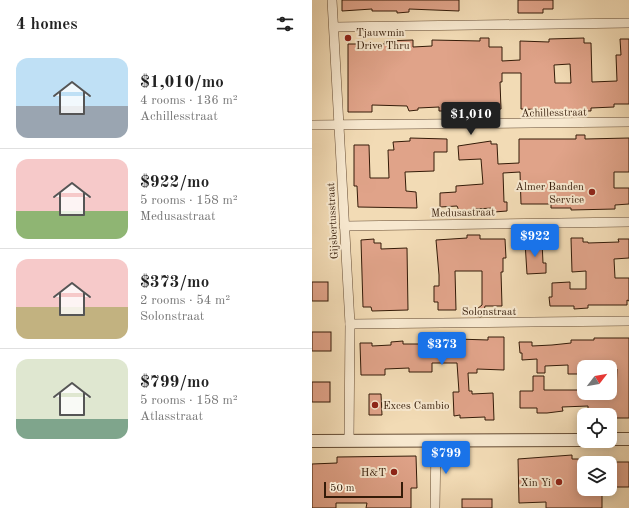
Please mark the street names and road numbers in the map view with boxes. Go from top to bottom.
street label: Achillesstraat [521,107,587,120]
street label: Gijsbertusstraat [326,182,341,260]
street label: Medusastraat [431,207,495,220]
street label: Solonstraat [462,307,516,318]

